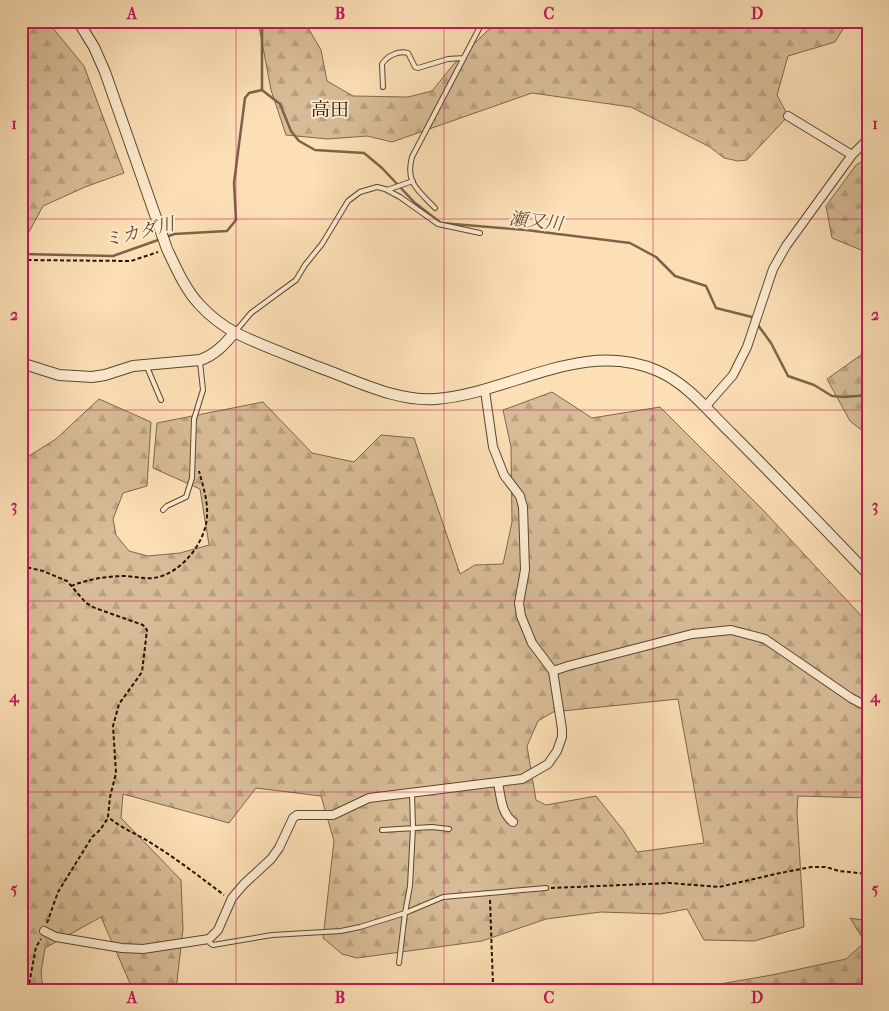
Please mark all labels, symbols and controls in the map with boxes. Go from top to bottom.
text: A [126,4,138,23]
text: B [335,4,345,23]
text: C [544,4,555,23]
text: D [751,4,763,23]
district label: 高田 [311,99,349,121]
text: 1 [11,114,17,133]
text: 1 [872,114,878,133]
water label: 瀬又川 [508,208,566,235]
water label: ミカダ川 [102,213,179,251]
text: 2 [10,305,18,324]
text: 2 [871,305,879,324]
text: 3 [11,496,17,516]
text: 3 [872,496,878,516]
text: 4 [8,687,20,707]
text: 4 [869,687,881,707]
text: 5 [11,879,18,898]
text: 5 [872,879,879,898]
text: A [126,988,138,1007]
text: B [335,988,345,1007]
text: C [544,988,555,1007]
text: D [751,988,763,1007]

